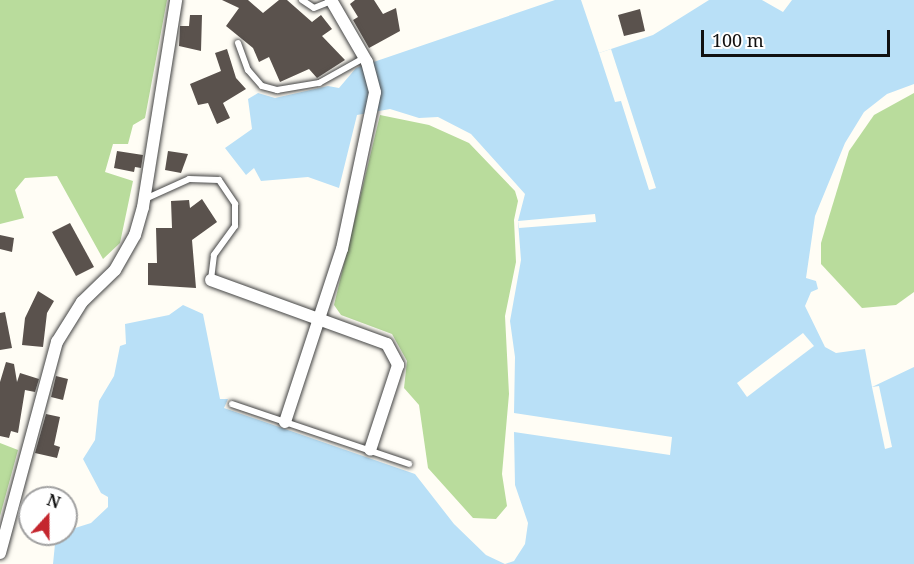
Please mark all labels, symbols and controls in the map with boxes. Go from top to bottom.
scale bar [704,18,893,56]
text: 100 m [712,28,764,52]
north arrow [18,486,78,546]
text: N [44,489,64,514]

